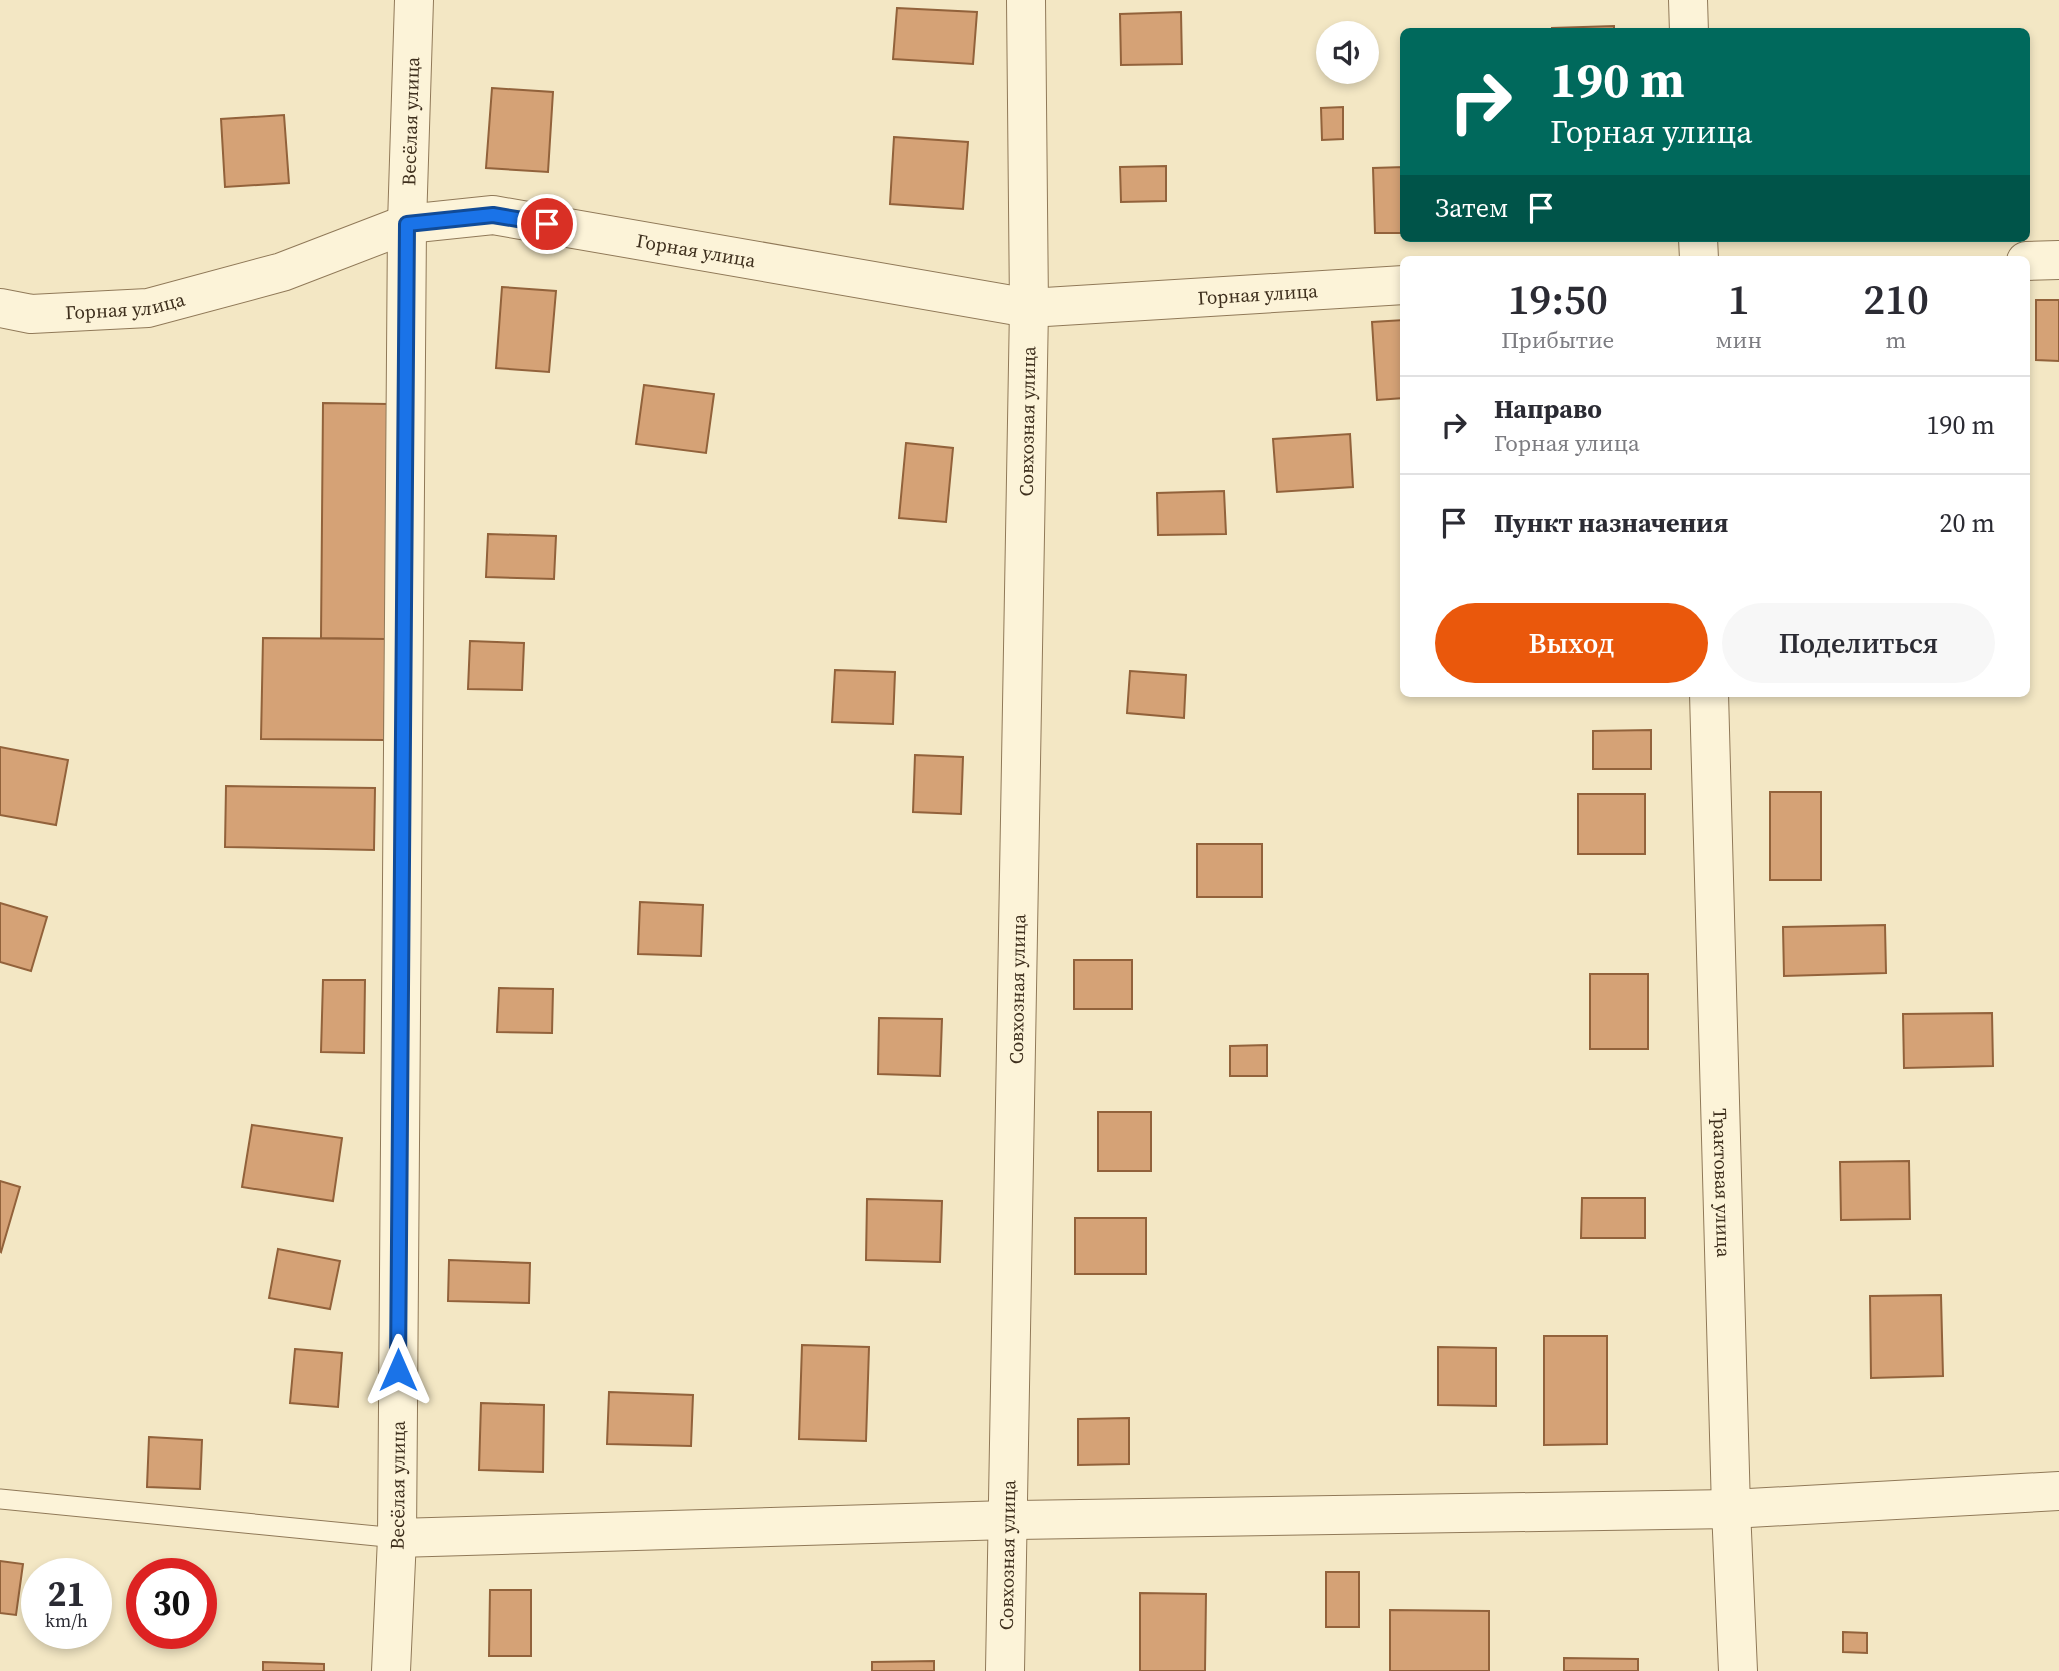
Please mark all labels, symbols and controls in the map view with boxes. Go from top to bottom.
map controls [1316,21,1379,84]
button: sound [1316,21,1379,84]
text: 190 m [1550,46,1685,113]
street label: Весёлая улица [395,56,425,186]
icon: right [1435,56,1526,147]
text: Горная улица [1550,110,1753,154]
icon: arrive [1522,189,1560,227]
text: Затем [1435,190,1508,226]
pin [517,194,577,254]
icon: arrive [528,205,566,243]
street label: Горная улица [635,227,758,273]
text: 19:50 [1508,270,1608,328]
text: 1 [1728,270,1750,328]
text: 210 [1863,270,1929,328]
street label: Горная улица [1197,277,1319,311]
street label: Горная улица [65,286,188,325]
text: Прибытие [1501,324,1614,356]
text: мин [1716,324,1762,356]
text: m [1886,324,1906,356]
street label: Совхозная улица [1013,346,1041,497]
text: Направо [1494,391,1602,427]
icon: right [1435,406,1473,444]
text: 190 m [1927,407,1995,443]
text: Горная улица [1494,427,1640,459]
icon: arrive [1435,504,1473,542]
text: Пункт назначения [1494,505,1728,541]
text: 20 m [1940,505,1995,541]
button: Выход [1435,603,1708,683]
button: Поделиться [1722,603,1995,683]
street label: Совхозная улица [1003,913,1031,1064]
street label: Трактовая улица [1707,1108,1737,1258]
position arrow [361,1333,435,1407]
street label: Весёлая улица [383,1420,411,1550]
street label: Совхозная улица [993,1479,1021,1630]
speed limit sign: 30 [126,1558,217,1649]
text: 21 [48,1570,85,1618]
text: km/h [45,1608,88,1633]

